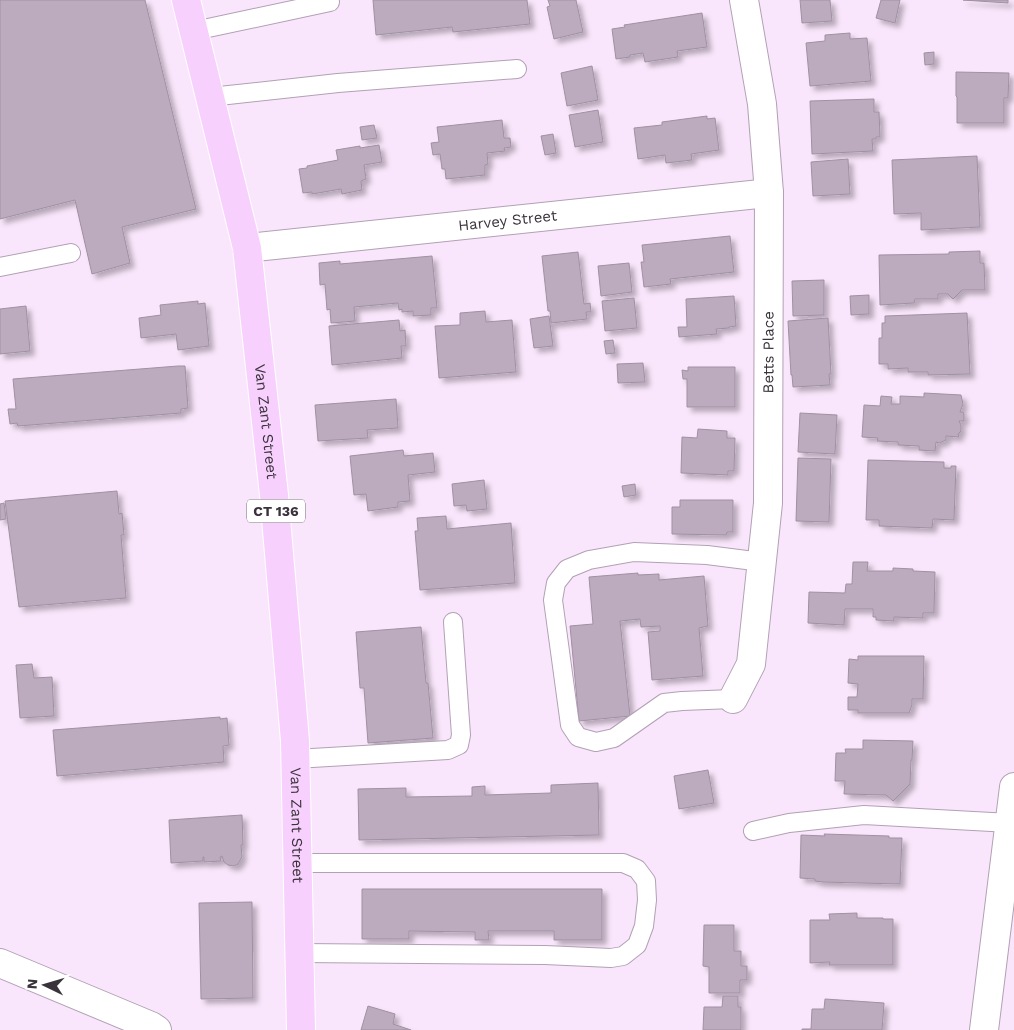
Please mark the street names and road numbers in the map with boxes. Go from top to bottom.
street label: Harvey Street [457,206,559,235]
street label: Betts Place [759,311,778,393]
street label: Van Zant Street [251,363,281,481]
road number: CT 136 [247,500,305,522]
street label: Van Zant Street [287,767,307,884]

